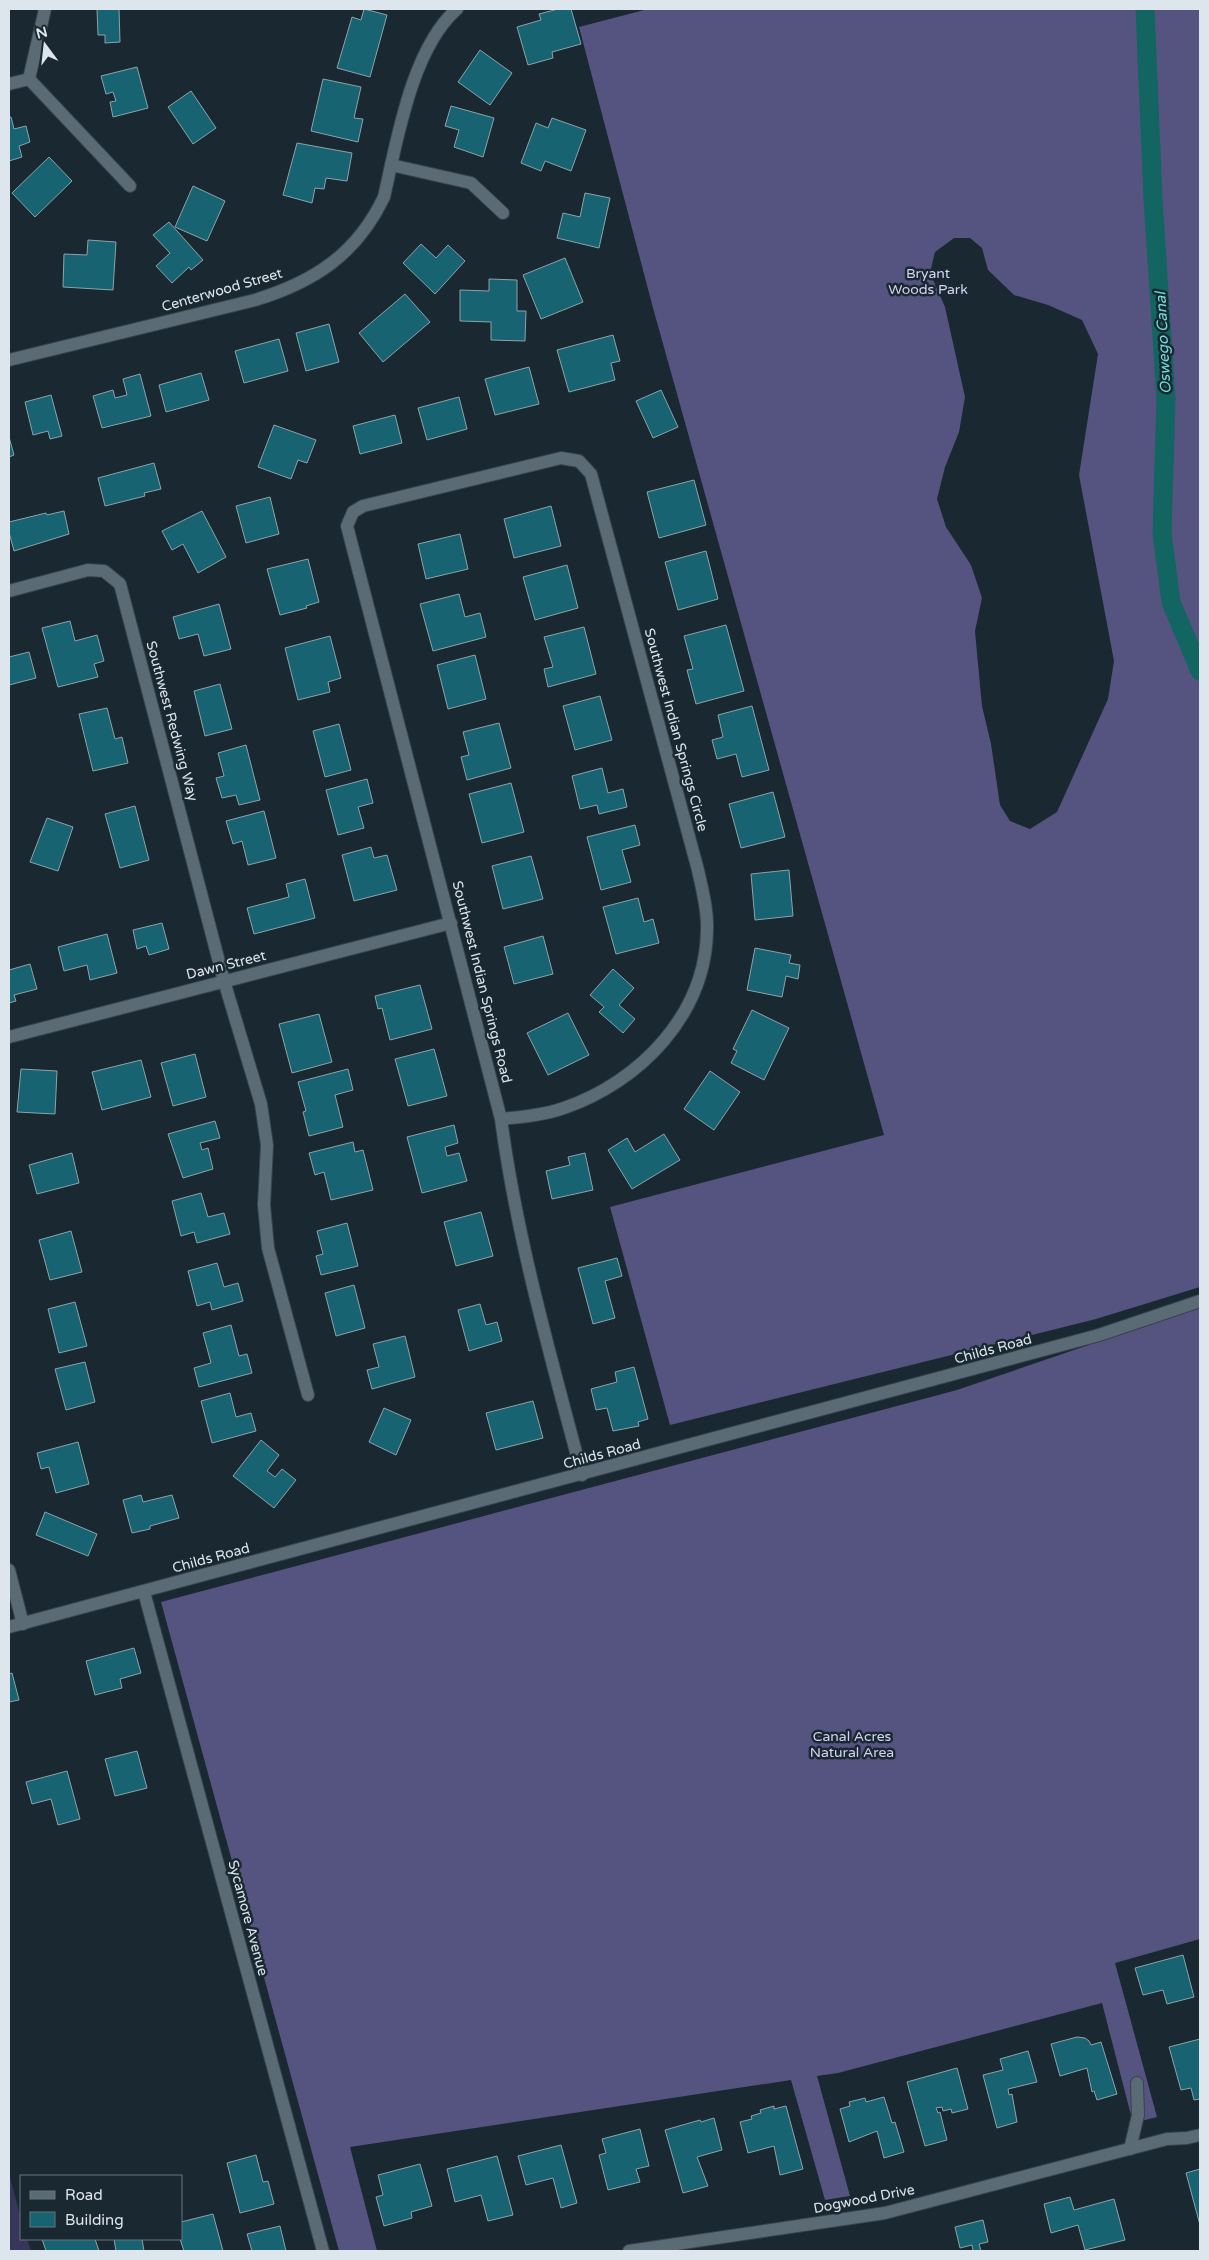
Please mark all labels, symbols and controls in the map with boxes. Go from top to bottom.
north arrow [20,20,70,70]
text: N [34,23,49,43]
street label: Centerwood Street [160,264,285,315]
park label: Bryant Woods Park [888,265,968,298]
water label: Oswego Canal [1151,289,1175,394]
street label: Southwest Indian Springs Circle [641,626,711,834]
street label: Southwest Redwing Way [142,639,202,803]
street label: Southwest Indian Springs Road [449,879,515,1085]
street label: Dawn Street [184,947,268,983]
street label: Childs Road [952,1330,1034,1368]
street label: Childs Road [561,1435,643,1473]
street label: Childs Road [170,1539,252,1577]
park label: Canal Acres Natural Area [810,1728,894,1761]
street label: Sycamore Avenue [224,1858,272,1978]
legend [20,2175,182,2240]
street label: Dogwood Drive [812,2181,916,2217]
text: Road [65,2186,103,2204]
text: Building [65,2211,124,2229]

